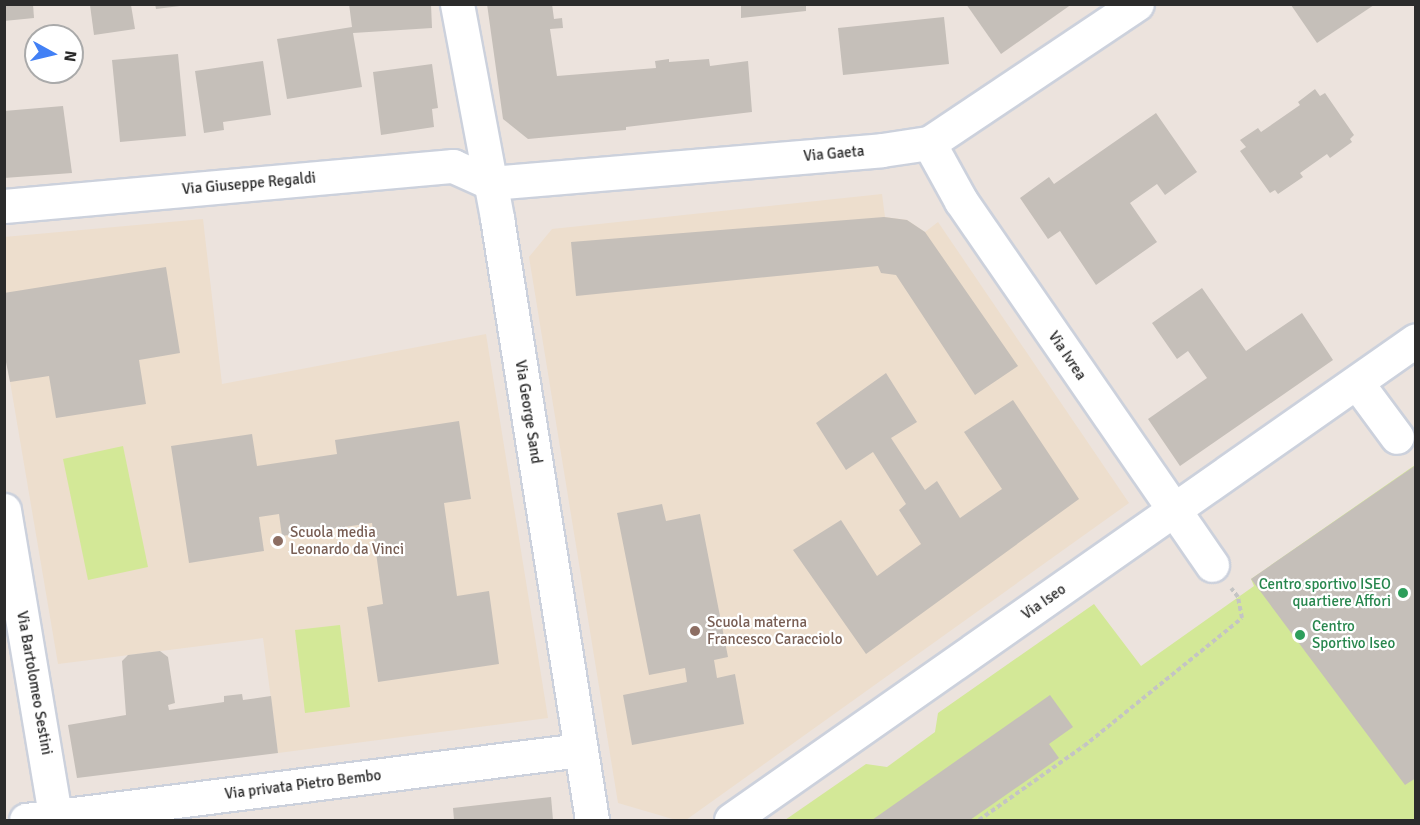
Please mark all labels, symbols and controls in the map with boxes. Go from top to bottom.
north arrow [24,24,84,84]
text: N [59,49,81,63]
street label: Via Gaeta [803,142,865,166]
street label: Via Giuseppe Regaldi [181,169,317,199]
street label: Via Ivrea [1044,328,1090,384]
street label: Via George Sand [511,359,545,465]
place label: Scuola media Leonardo da Vinci [290,523,404,558]
marker: Scuola media Leonardo da Vinci [271,534,285,548]
place label: Centro sportivo ISEO quartiere Affori [1259,575,1391,610]
street label: Via Iseo [1018,580,1070,624]
marker: Centro sportivo ISEO quartiere Affori [1396,586,1410,600]
street label: Via Bartolomeo Sestini [12,610,56,756]
place label: Scuola materna Francesco Caracciolo [707,613,842,648]
place label: Centro Sportivo Iseo [1312,617,1395,652]
marker: Scuola materna Francesco Caracciolo [688,624,702,638]
marker: Centro Sportivo Iseo [1293,628,1307,642]
street label: Via privata Pietro Bembo [224,766,382,804]

